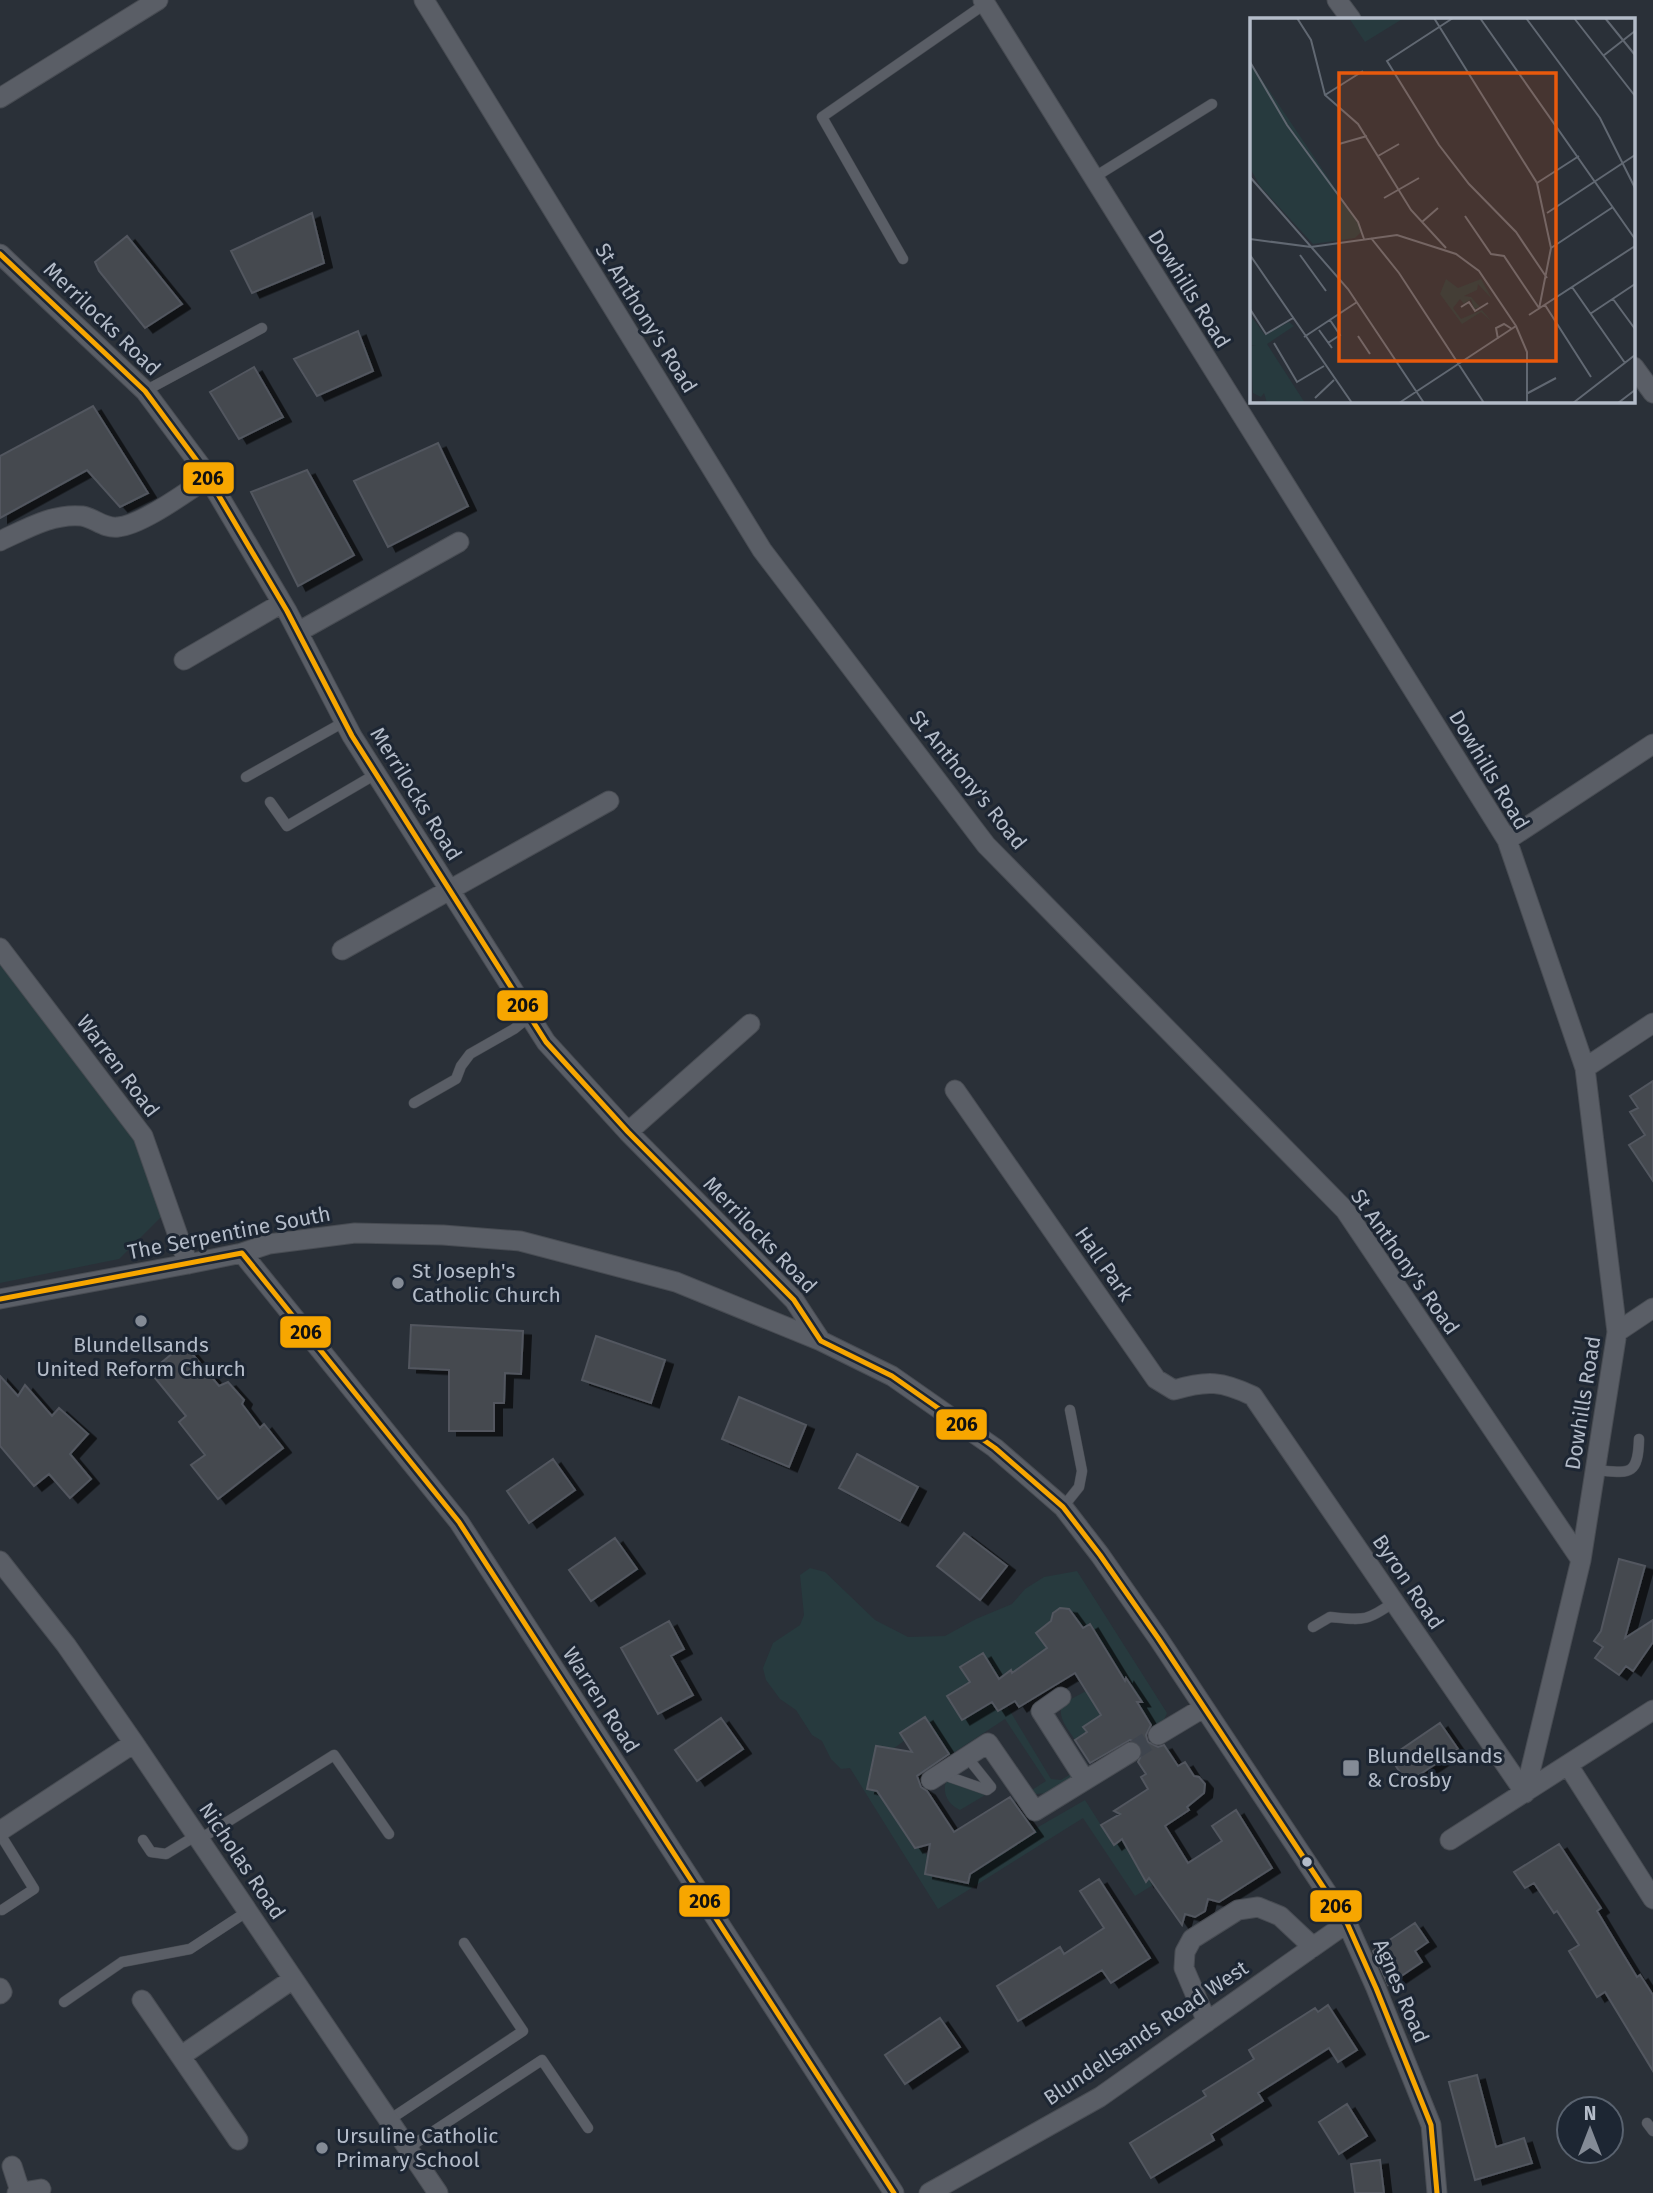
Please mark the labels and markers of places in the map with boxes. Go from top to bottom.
place label: St Joseph's Catholic Church [412,1258,561,1308]
marker: St Joseph's Catholic Church [390,1275,406,1291]
marker: Blundellsands United Reform Church [133,1313,149,1329]
place label: Blundellsands United Reform Church [36,1332,246,1382]
place label: Blundellsands & Crosby [1367,1743,1503,1793]
marker: Blundellsands & Crosby [1341,1758,1361,1778]
unlabelled marker [1300,1855,1314,1869]
place label: Ursuline Catholic Primary School [336,2123,498,2173]
marker: Ursuline Catholic Primary School [314,2140,330,2156]

